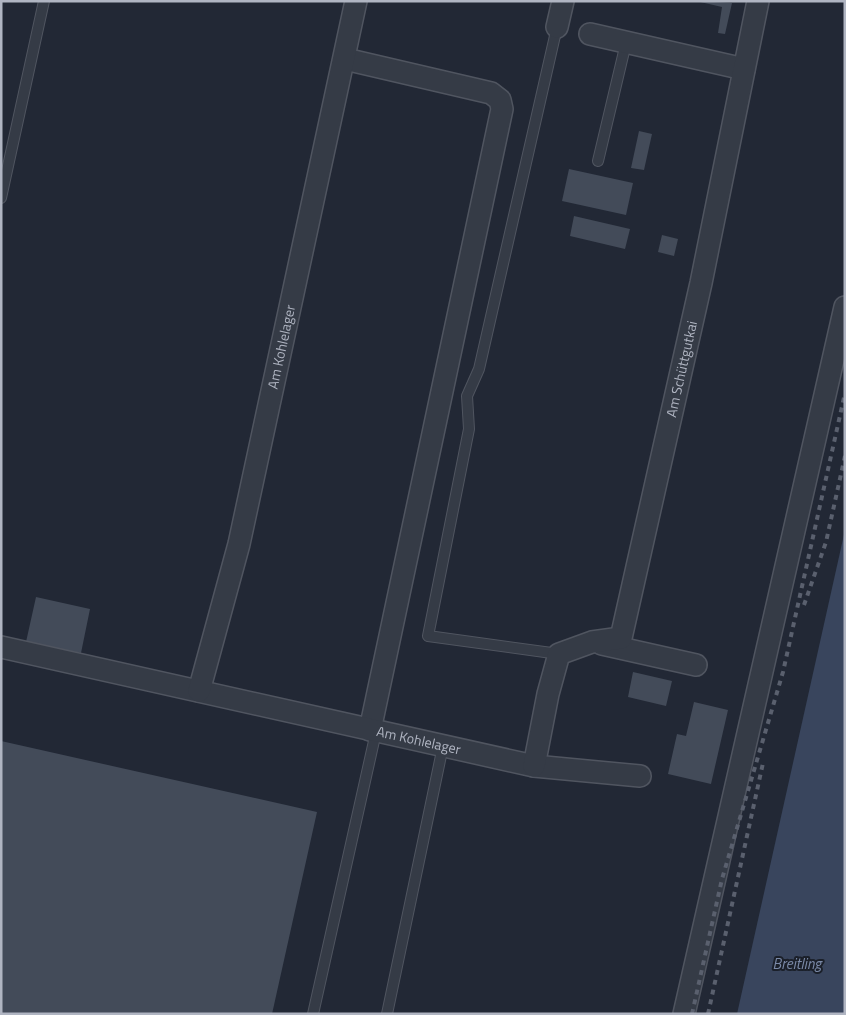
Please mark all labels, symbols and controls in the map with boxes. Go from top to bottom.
street label: Am Kohlelager [262,303,300,391]
street label: Am Schüttgutkai [660,319,702,419]
street label: Am Kohlelager [375,720,463,759]
water label: Breitling [773,952,823,975]

